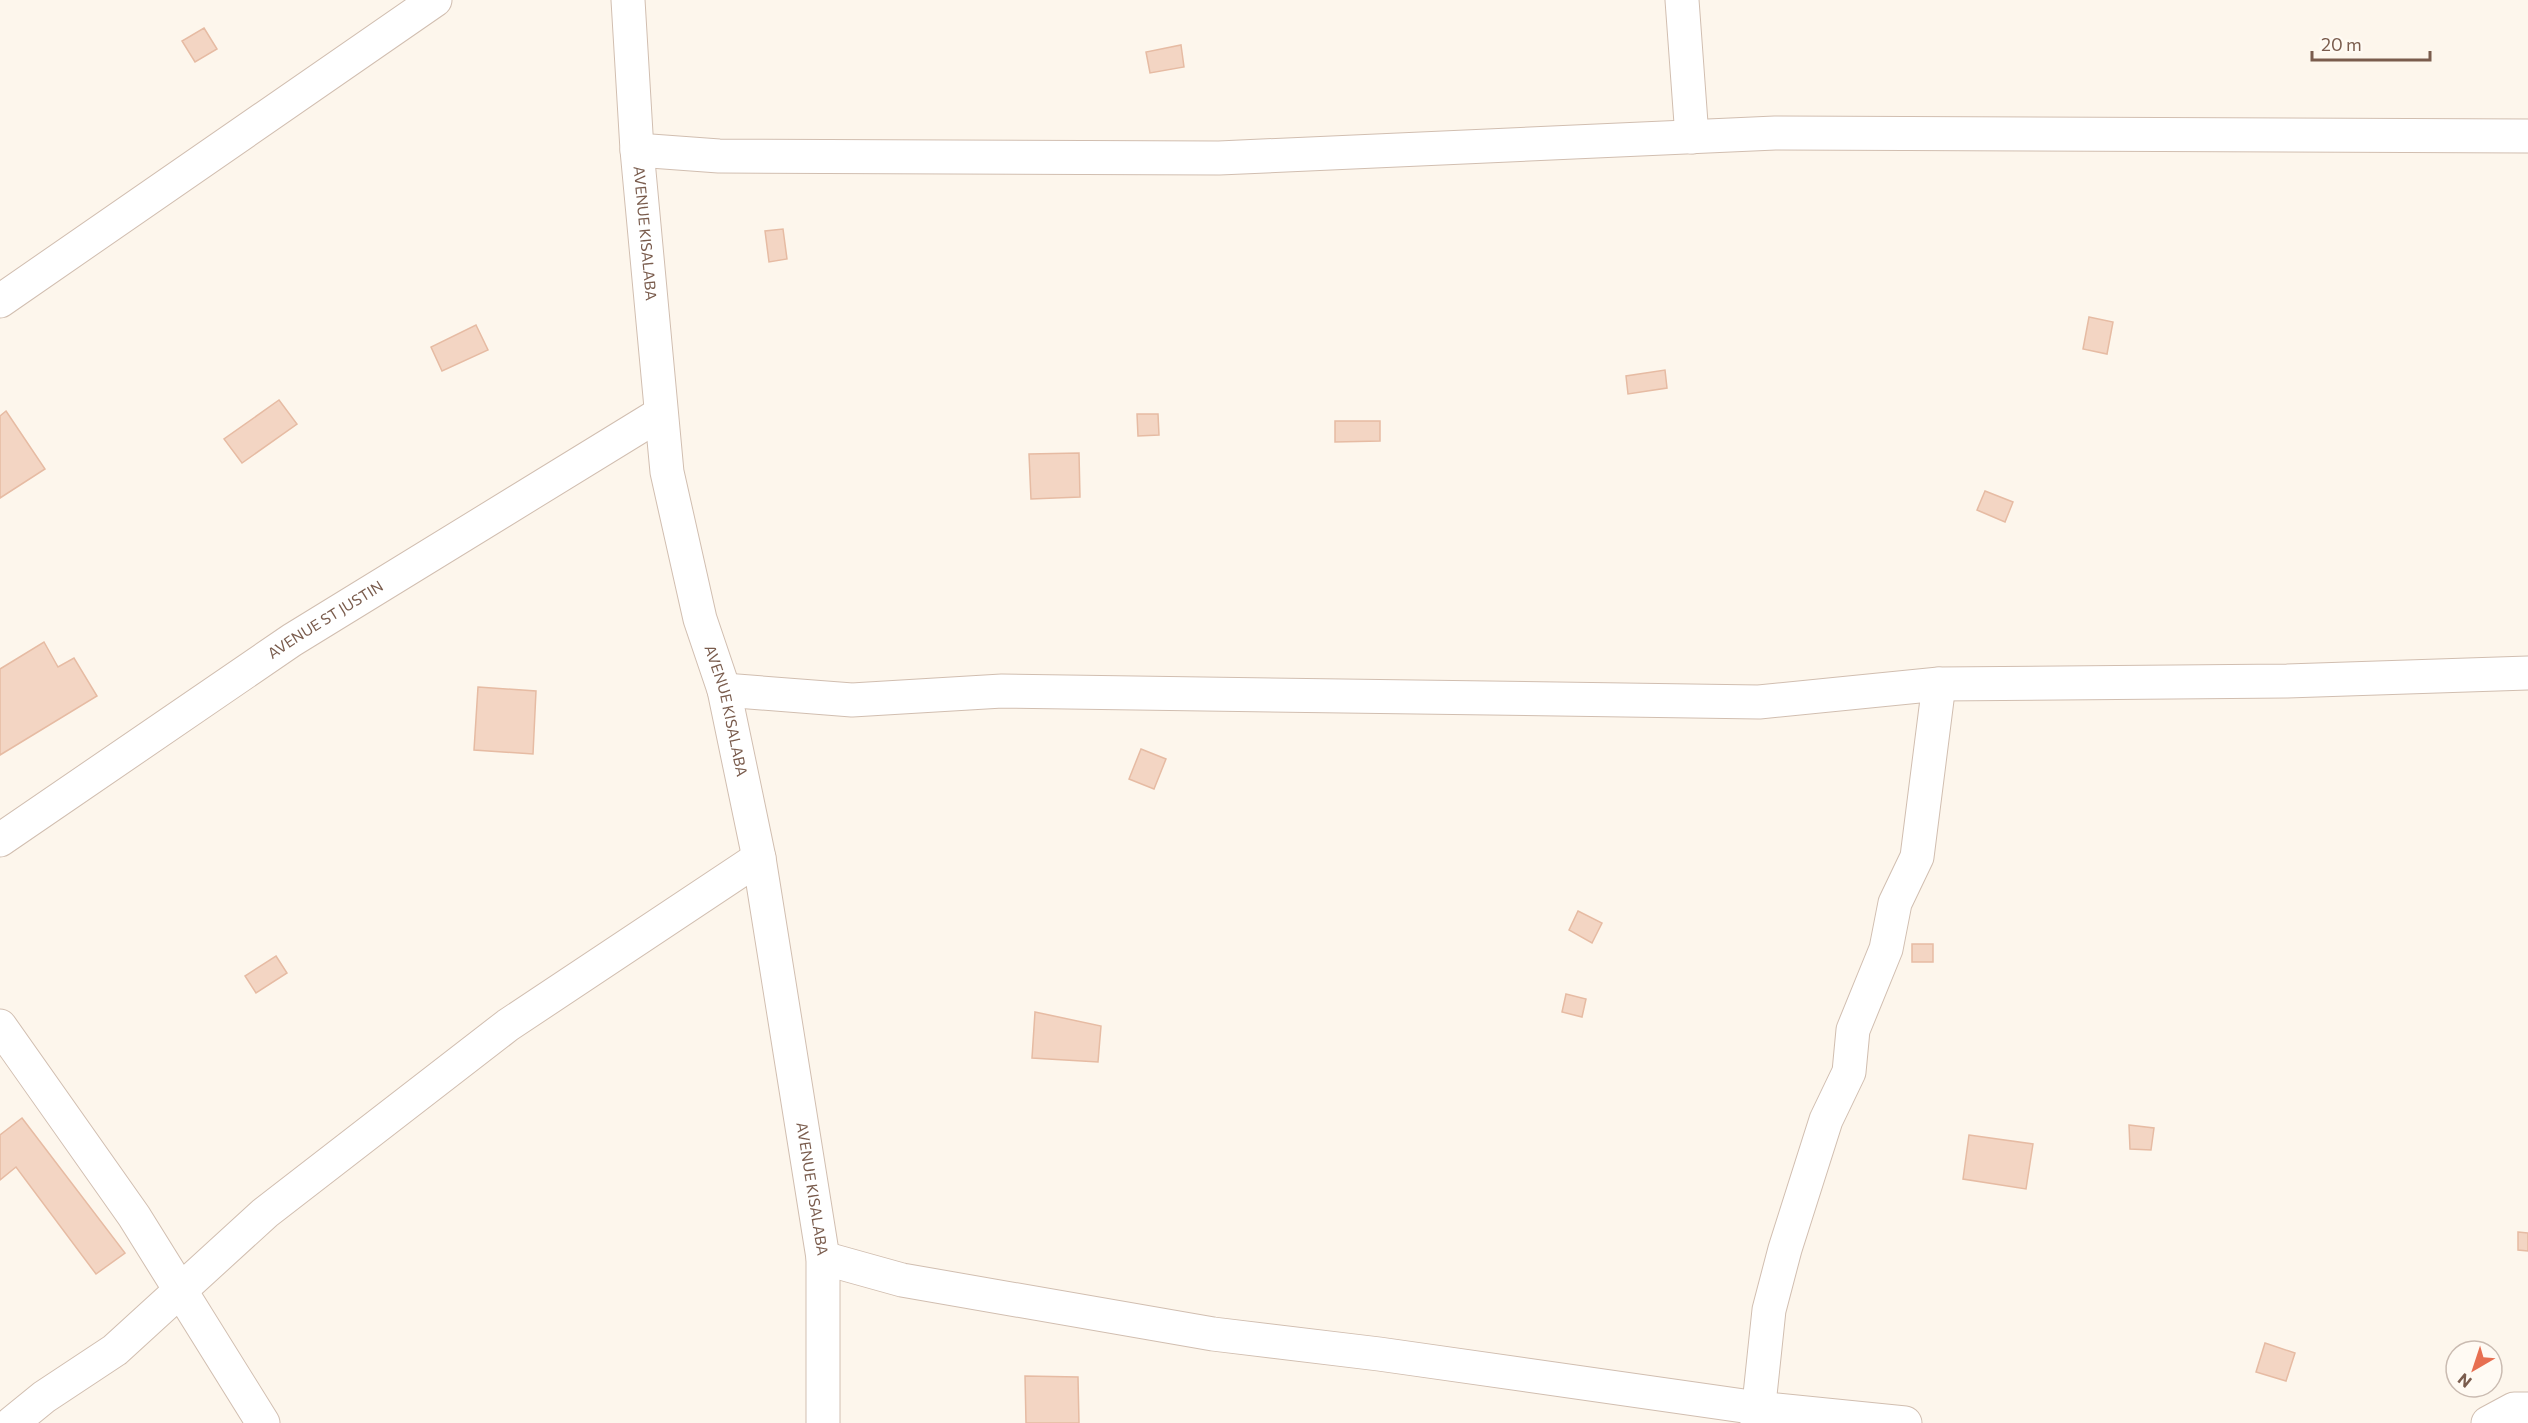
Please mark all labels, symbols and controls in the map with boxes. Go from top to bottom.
scale bar [2312,24,2430,62]
text: 20 m [2321,33,2362,55]
street label: AVENUE KISALABA [631,165,661,301]
street label: AVENUE ST JUSTIN [264,576,386,662]
street label: AVENUE KISALABA [701,643,752,778]
street label: AVENUE KISALABA [793,1121,832,1257]
north arrow [2444,1339,2504,1399]
text: N [2454,1370,2475,1392]

